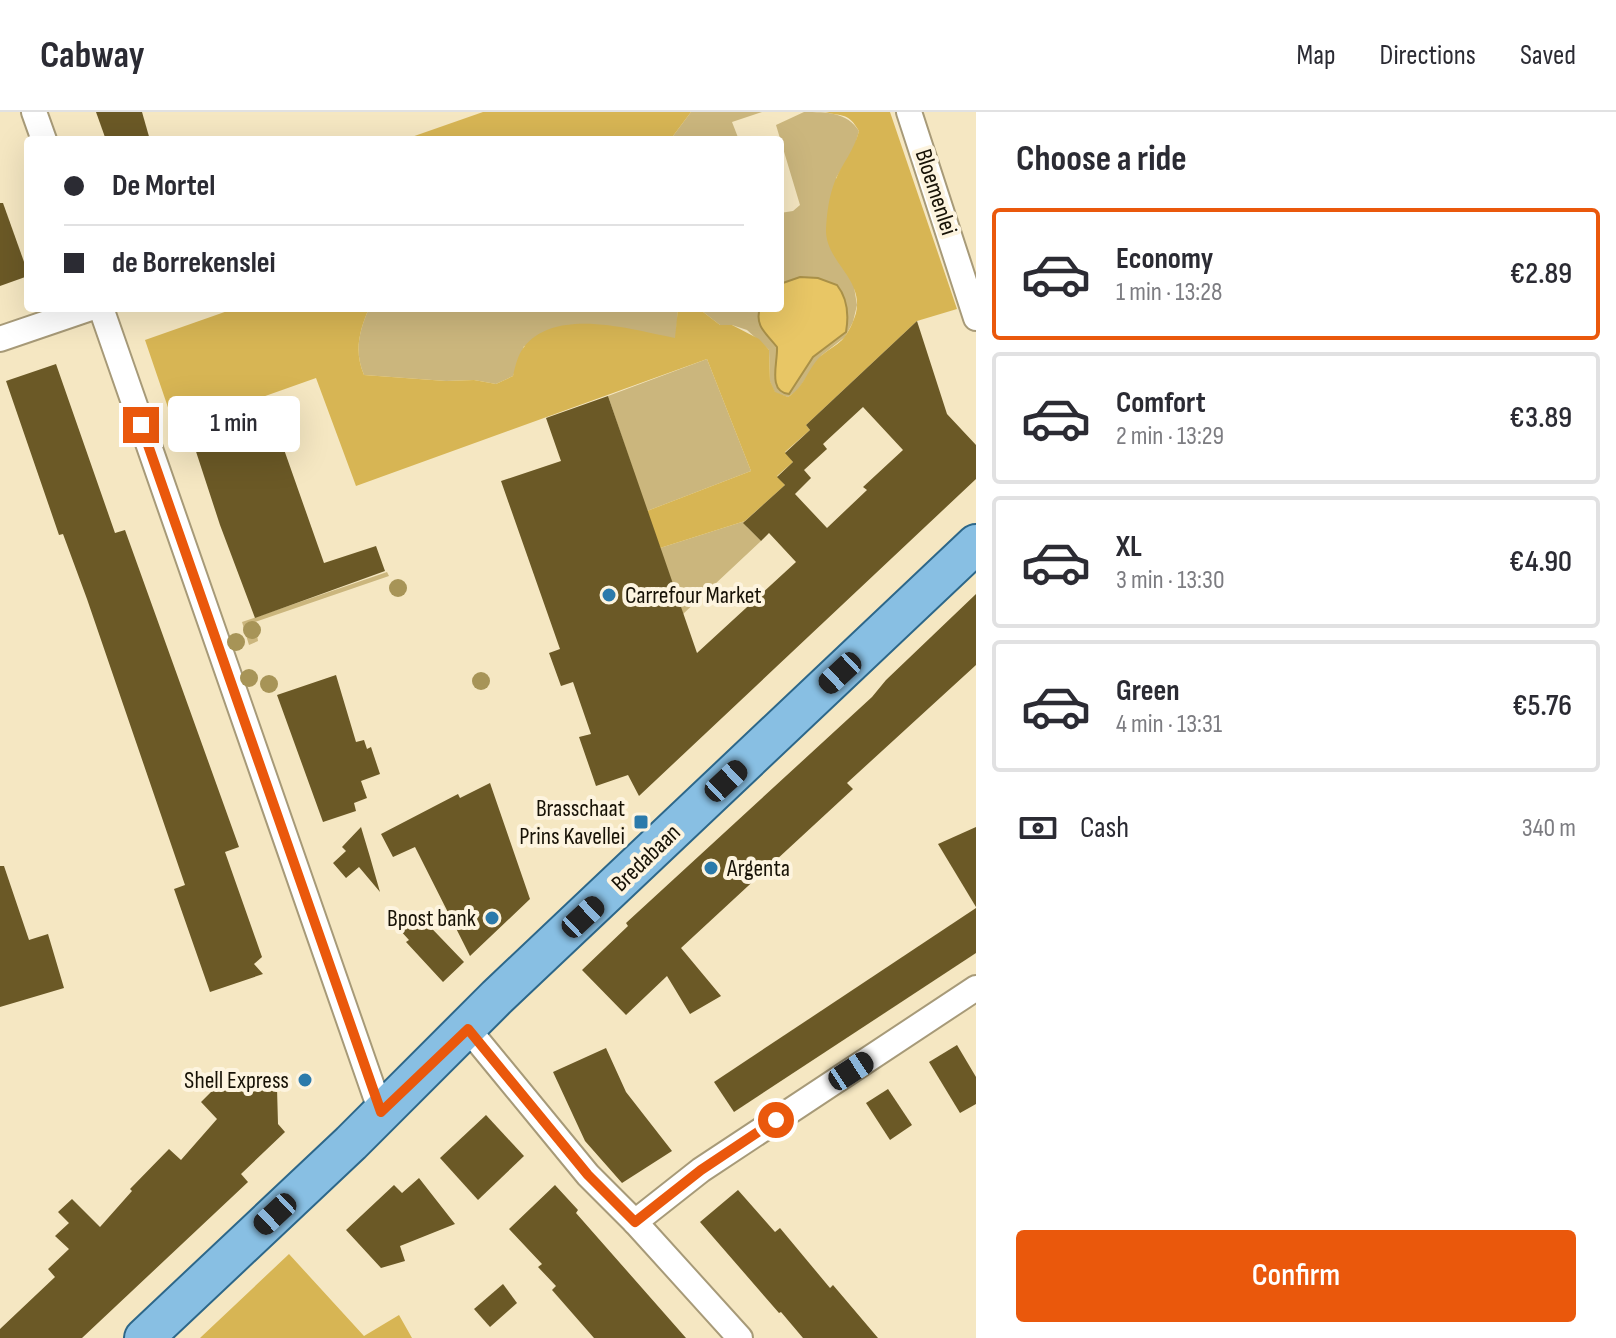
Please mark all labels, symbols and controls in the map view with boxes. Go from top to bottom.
text: Cabway [40,33,145,78]
text: Map [1297,39,1336,72]
text: Directions [1380,39,1476,72]
text: Saved [1520,39,1576,72]
text: Choose a ride [1016,138,1187,181]
street label: Bloemenlei [909,145,963,239]
text: De Mortel [112,168,215,204]
icon: car [1020,238,1092,310]
text: Economy [1116,241,1213,277]
text: de Borrekenslei [112,245,276,281]
text: €2.89 [1510,256,1572,292]
text: 1 min · 13:28 [1116,277,1222,308]
icon: car [1020,382,1092,454]
text: Comfort [1116,385,1206,421]
callout: 1 min [169,397,301,453]
text: €3.89 [1509,400,1572,436]
route end [123,407,159,443]
text: 1 min [210,408,258,439]
text: 2 min · 13:29 [1116,421,1224,452]
icon: car [1020,526,1092,598]
text: XL [1116,529,1142,565]
text: €4.90 [1509,544,1572,580]
text: 3 min · 13:30 [1116,565,1225,596]
place label: Carrefour Market [625,581,762,610]
marker: Carrefour Market [600,586,618,604]
car [814,648,866,698]
icon: car [1020,670,1092,742]
text: Green [1116,673,1180,709]
text: €5.76 [1512,688,1572,724]
text: 4 min · 13:31 [1116,709,1222,740]
car [700,756,752,806]
place label: Brasschaat Prins Kavellei [519,794,625,851]
icon: cash [1016,806,1060,850]
text: Cash [1080,810,1129,846]
marker: Brasschaat Prins Kavellei [632,813,650,831]
text: 340 m [1522,813,1576,844]
street label: Bredabaan [605,818,687,898]
place label: Argenta [726,854,790,883]
marker: Argenta [702,859,720,877]
car [557,892,609,942]
place label: Bpost bank [387,904,476,933]
marker: Bpost bank [483,909,501,927]
car [824,1048,878,1094]
place label: Shell Express [184,1066,289,1095]
marker: Shell Express [296,1071,314,1089]
route start [758,1102,794,1138]
car [249,1189,301,1239]
button: Confirm [1016,1230,1576,1322]

